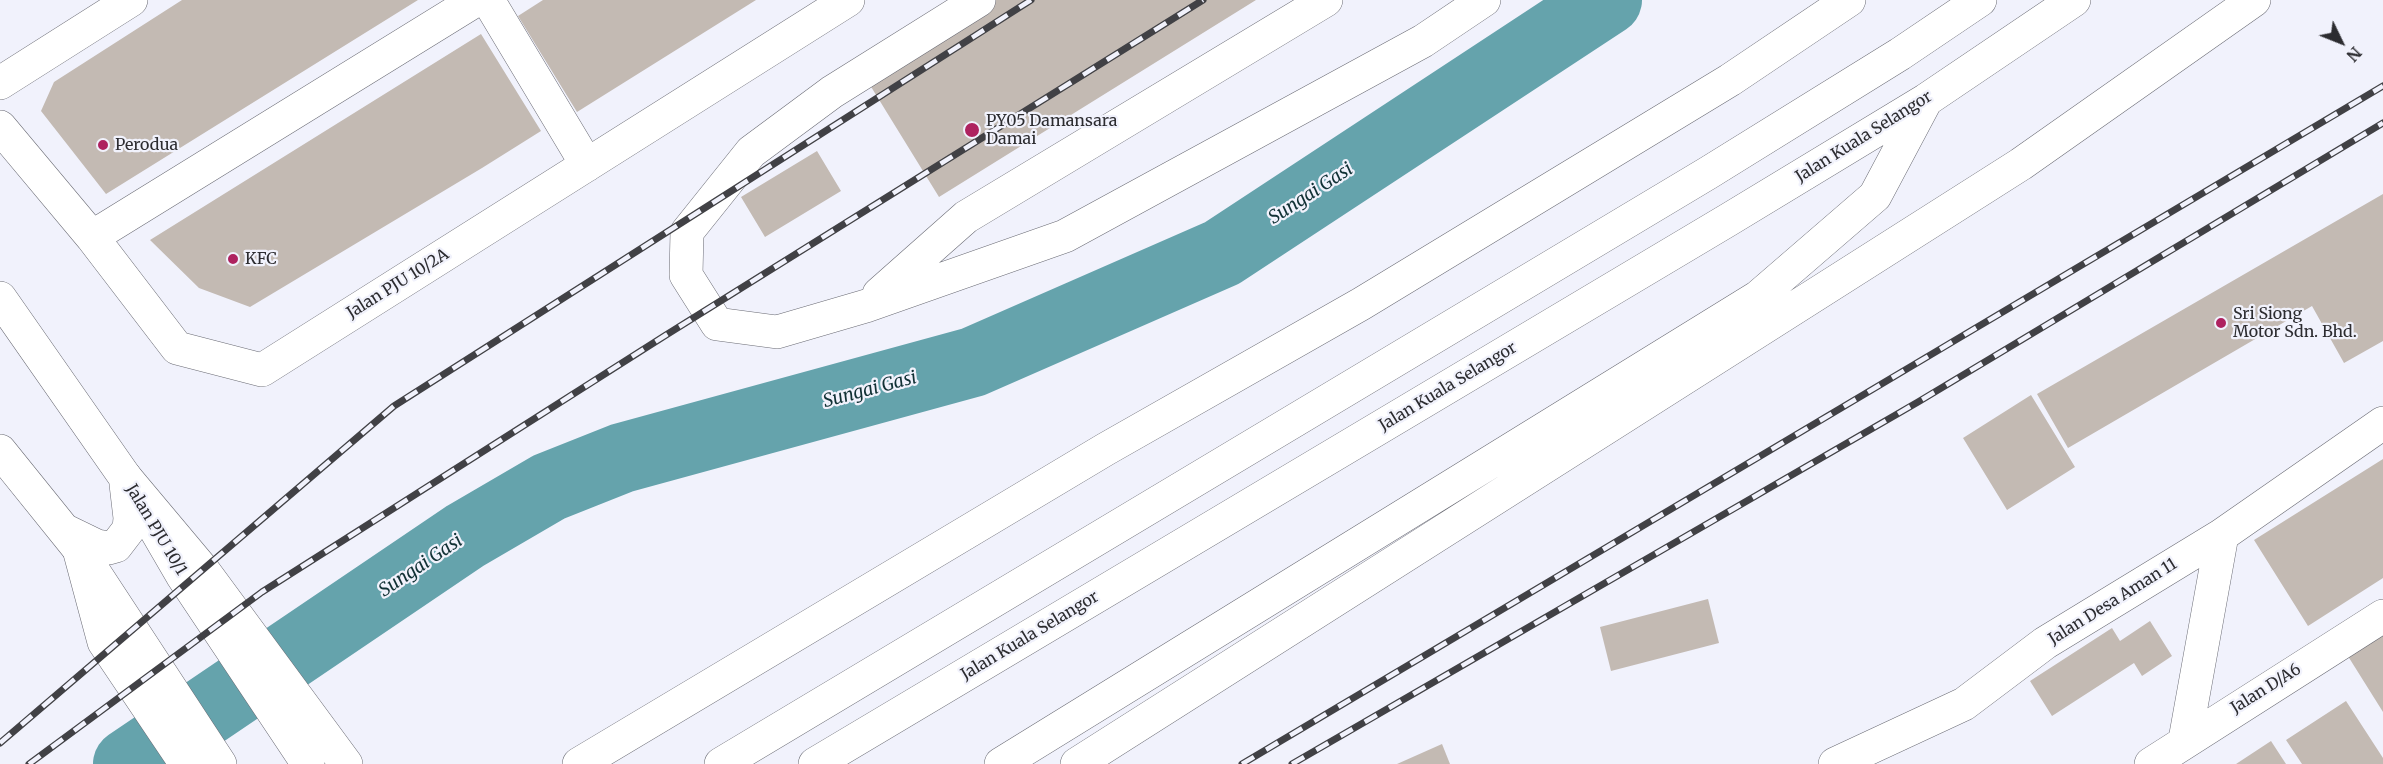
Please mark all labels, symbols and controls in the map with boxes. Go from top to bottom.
north arrow [2311,12,2371,72]
text: N [2343,43,2366,66]
street label: Jalan Kuala Selangor [1792,87,1936,187]
place label: PY05 Damansara Damai [986,111,1117,149]
marker: PY05 Damansara Damai [963,121,981,139]
place label: Perodua [115,135,178,155]
marker: Perodua [96,138,110,152]
water label: Sungai Gasi [1265,159,1357,229]
street label: Jalan PJU 10/2A [344,245,452,323]
place label: KFC [245,249,277,269]
marker: KFC [226,252,240,266]
place label: Sri Siong Motor Sdn. Bhd. [2233,304,2357,342]
marker: Sri Siong Motor Sdn. Bhd. [2214,316,2228,330]
street label: Jalan Kuala Selangor [1376,338,1520,436]
water label: Sungai Gasi [821,367,919,413]
street label: Jalan PJU 10/1 [121,481,191,579]
water label: Sungai Gasi [375,530,467,602]
street label: Jalan Desa Aman 11 [2045,555,2181,649]
street label: Jalan Kuala Selangor [958,587,1102,685]
street label: Jalan D/A6 [2227,660,2305,718]

